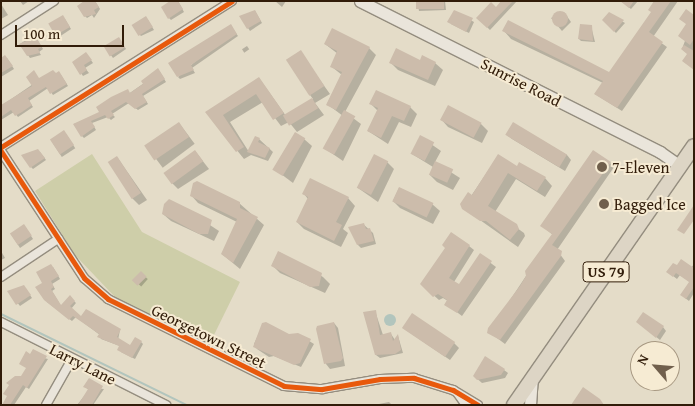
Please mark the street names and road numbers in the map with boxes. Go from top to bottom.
street label: Sunrise Road [478,54,564,110]
road number: US 79 [582,260,630,284]
street label: Georgetown Street [149,300,269,372]
street label: Larry Lane [47,339,119,389]

